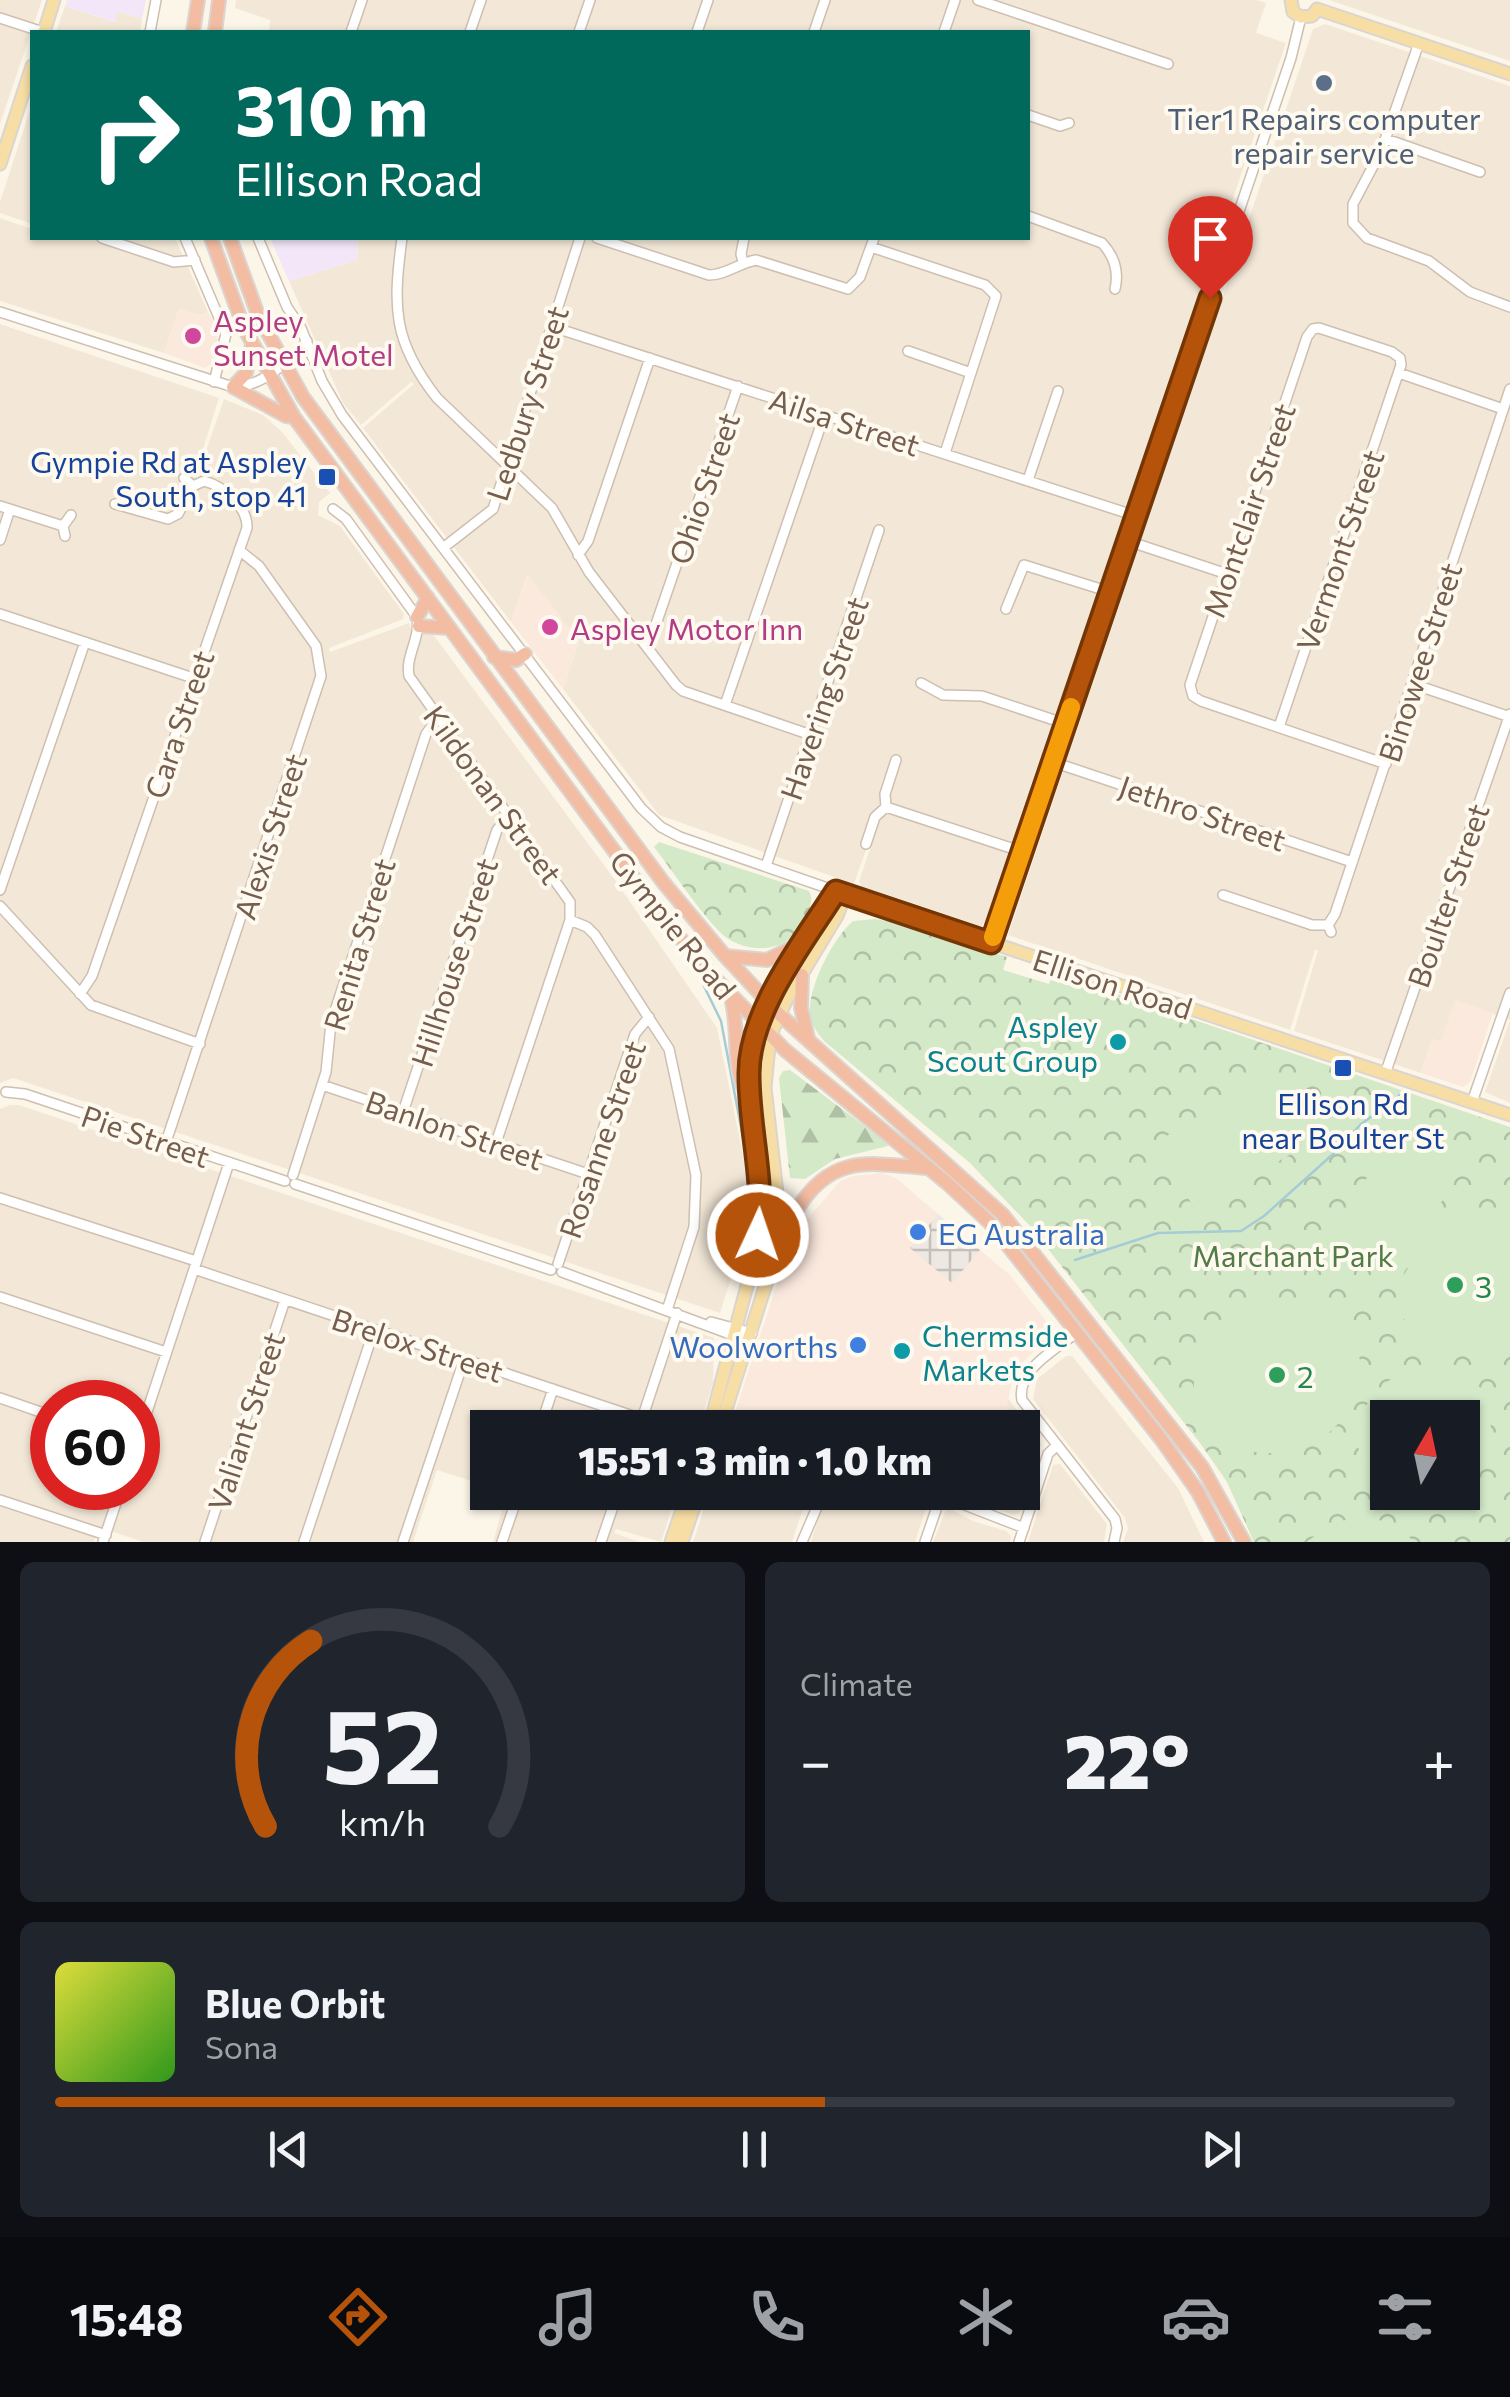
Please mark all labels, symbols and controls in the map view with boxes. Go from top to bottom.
text: 310 m [235,65,428,150]
icon: right [70,70,200,200]
marker: Tier1 Repairs computer repair service [1313,72,1335,94]
place label: Tier1 Repairs computer repair service [1167,99,1481,170]
text: Ellison Road [235,150,483,205]
pin [1168,196,1253,299]
icon: arrive [1183,211,1238,266]
place label: Aspley Sunset Motel [213,301,394,372]
street label: Ledbury Street [477,301,575,505]
marker: Aspley Sunset Motel [182,325,204,347]
street label: Ailsa Street [765,379,925,463]
street label: Montclair Street [1194,398,1302,622]
street label: Ohio Street [660,407,746,569]
place label: Gympie Rd at Aspley South, stop 41 [30,442,307,513]
street label: Vermont Street [1287,444,1391,656]
marker: Gympie Rd at Aspley South, stop 41 [316,466,338,488]
street label: Binowee Street [1369,558,1469,766]
street label: Havering Street [771,592,875,804]
place label: Aspley Motor Inn [570,609,803,646]
marker: Aspley Motor Inn [539,616,561,638]
street label: Cara Street [135,645,221,803]
street label: Kildonan Street [417,698,571,890]
street label: Alexis Street [225,748,313,924]
street label: Jethro Street [1115,766,1291,858]
street label: Boulter Street [1398,798,1496,992]
street label: Gympie Road [603,842,745,1006]
street label: Renita Street [314,853,402,1035]
street label: Hillhouse Street [402,853,504,1071]
street label: Ellison Road [1029,940,1197,1026]
place label: Aspley Scout Group [927,1007,1098,1078]
marker: Aspley Scout Group [1107,1031,1129,1053]
street label: Rosanne Street [550,1035,652,1243]
marker: Ellison Rd near Boulter St [1332,1057,1354,1079]
street label: Banlon Street [361,1081,549,1177]
place label: Ellison Rd near Boulter St [1241,1084,1445,1155]
street label: Pie Street [77,1096,215,1174]
position arrow [706,1183,810,1287]
place label: EG Australia [938,1214,1105,1251]
marker: EG Australia [907,1221,929,1243]
park label: Marchant Park [1192,1236,1394,1273]
place label: 3 [1475,1267,1492,1304]
marker: 3 [1444,1274,1466,1296]
street label: Brelox Street [328,1299,508,1389]
place label: Chermside Markets [922,1316,1068,1387]
street label: Valiant Street [199,1327,291,1515]
place label: Woolworths [669,1327,838,1364]
marker: Woolworths [847,1334,869,1356]
marker: Chermside Markets [891,1340,913,1362]
place label: 2 [1297,1357,1314,1394]
marker: 2 [1266,1364,1288,1386]
speed limit sign: 60 [30,1380,160,1510]
north arrow [1370,1400,1480,1510]
map controls [1370,1400,1480,1510]
text: 15:51 · 3 min · 1.0 km [578,1436,932,1483]
text: Climate [800,1663,913,1703]
text: 52 [323,1678,442,1805]
text: 22° [1064,1713,1190,1804]
text: − [800,1726,831,1793]
text: + [1423,1726,1455,1793]
text: km/h [339,1800,426,1843]
text: Blue Orbit [205,1979,385,2026]
text: Sona [205,2026,278,2066]
icon: previous [261,2122,316,2177]
icon: pause [727,2122,782,2177]
icon: next [1194,2122,1249,2177]
icon: directions [323,2282,393,2352]
icon: music [533,2282,603,2352]
icon: phone [742,2282,812,2352]
icon: climate [951,2282,1021,2352]
icon: car [1161,2282,1231,2352]
icon: filters [1370,2282,1440,2352]
text: 15:48 [70,2290,184,2345]

